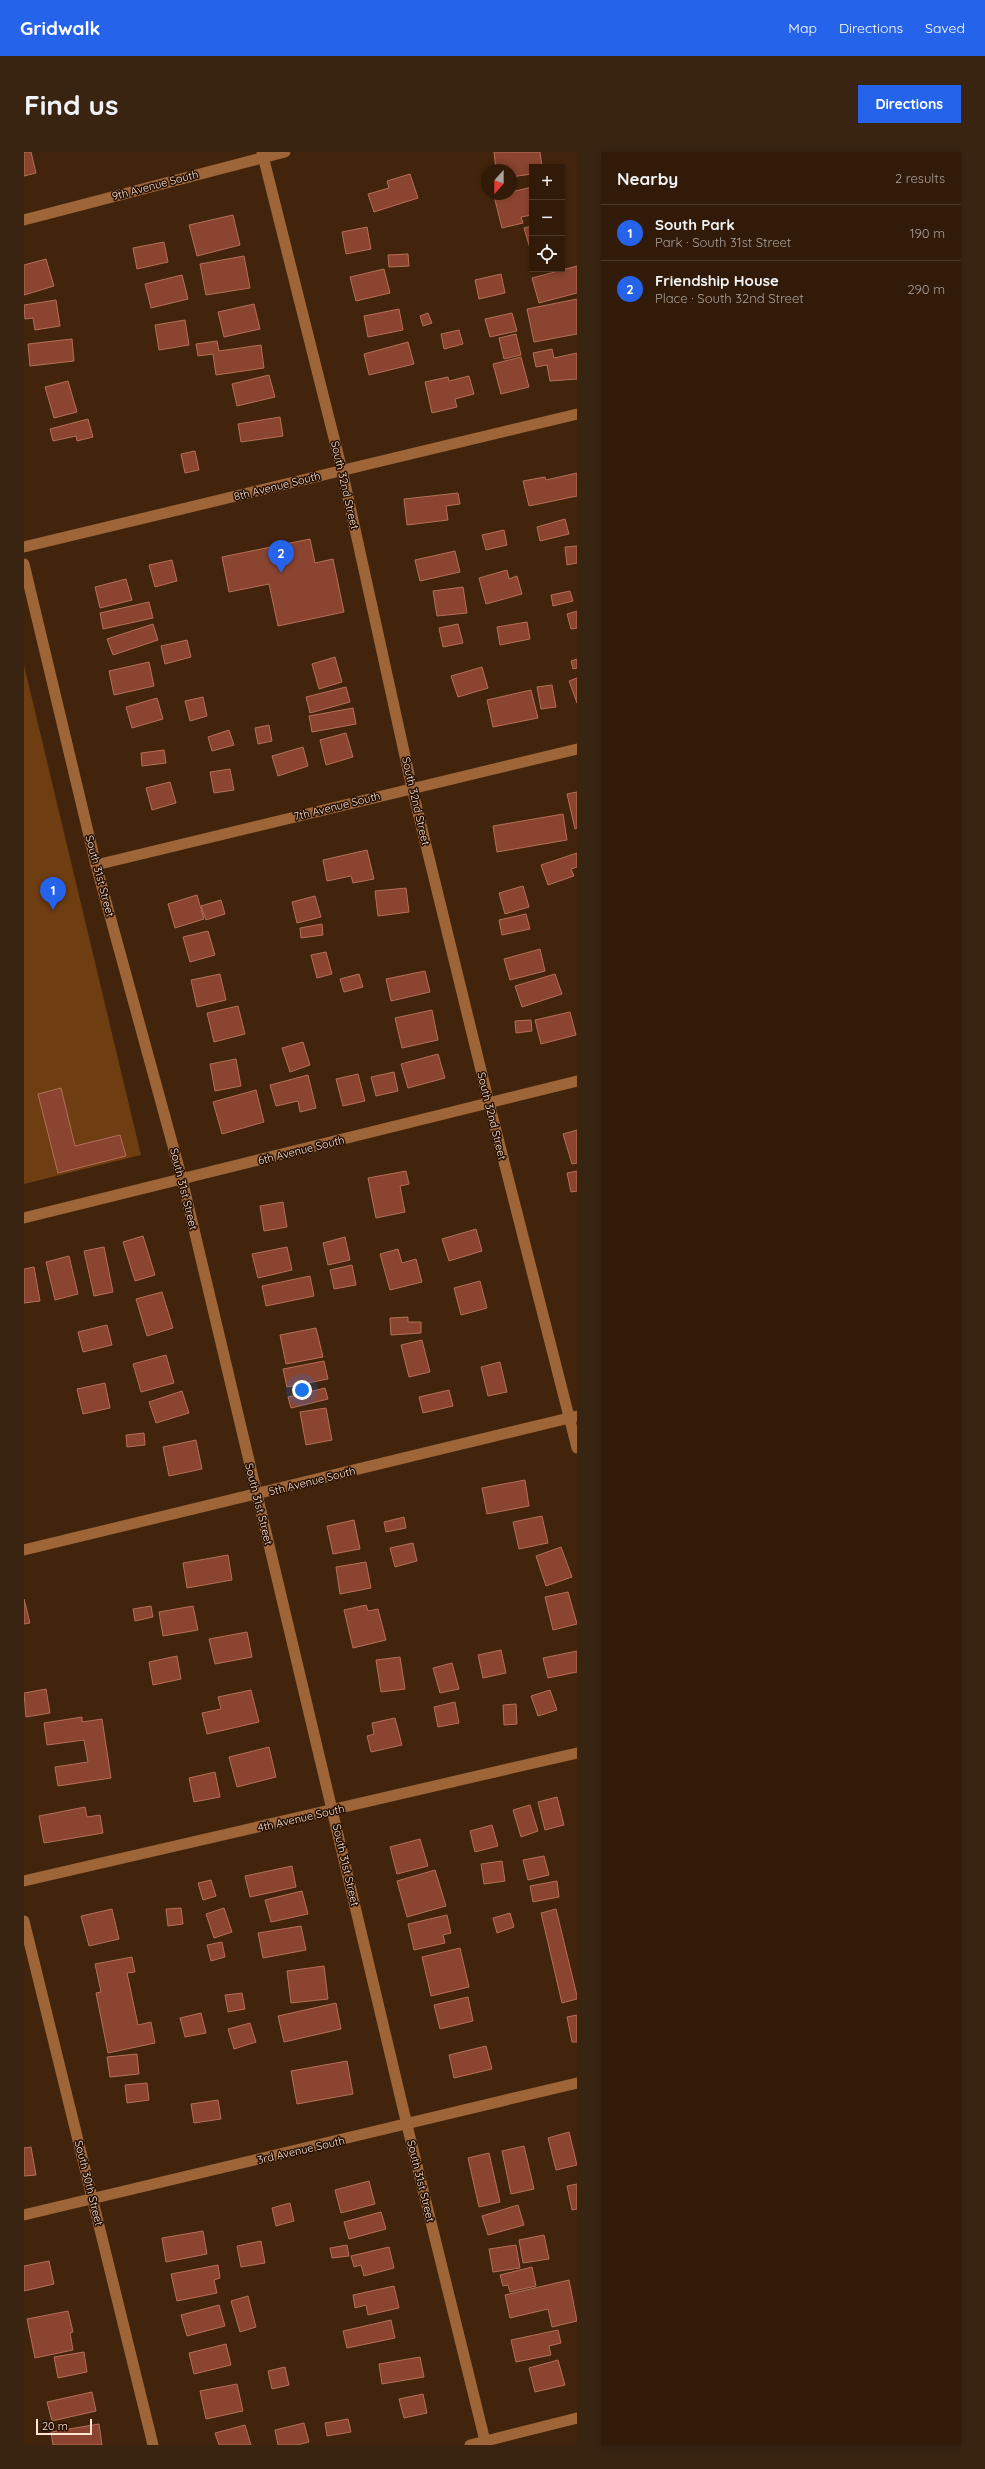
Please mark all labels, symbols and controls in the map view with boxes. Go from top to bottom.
text: Gridwalk [20,16,100,40]
text: Map [788,19,817,37]
text: Directions [839,19,903,37]
text: Saved [925,19,965,37]
button: Directions [858,85,961,123]
text: Find us [24,87,118,122]
north arrow [481,164,517,200]
map controls [529,164,565,272]
button: + [529,164,565,200]
street label: 9th Avenue South [110,167,200,203]
text: Nearby [617,168,678,189]
text: 2 results [895,170,945,186]
button: − [529,200,565,236]
text: South Park [655,215,735,234]
text: 1 [627,225,633,241]
text: 190 m [910,225,945,241]
text: Park · South 31st Street [655,234,791,250]
button: locate [529,236,565,272]
text: Friendship House [655,271,779,290]
text: 2 [626,281,634,297]
text: 290 m [907,281,945,297]
text: Place · South 32nd Street [655,290,804,306]
street label: South 32nd Street [328,440,362,531]
street label: 8th Avenue South [232,468,322,504]
pin: 2 [268,540,294,573]
street label: South 32nd Street [399,756,433,847]
street label: 7th Avenue South [292,789,382,823]
street label: South 31st Street [82,834,118,919]
pin: 1 [40,877,66,910]
street label: South 32nd Street [474,1071,510,1162]
street label: 6th Avenue South [256,1132,346,1168]
street label: South 31st Street [167,1147,201,1232]
your location [292,1380,312,1400]
street label: South 31st Street [242,1462,276,1547]
street label: 5th Avenue South [267,1463,357,1499]
street label: 4th Avenue South [256,1801,346,1835]
street label: South 31st Street [330,1823,362,1908]
street label: 3rd Avenue South [256,2133,346,2167]
street label: South 30th Street [72,2139,106,2227]
street label: South 31st Street [404,2139,438,2224]
scale bar [36,2417,92,2436]
text: 20 m [42,2419,68,2433]

